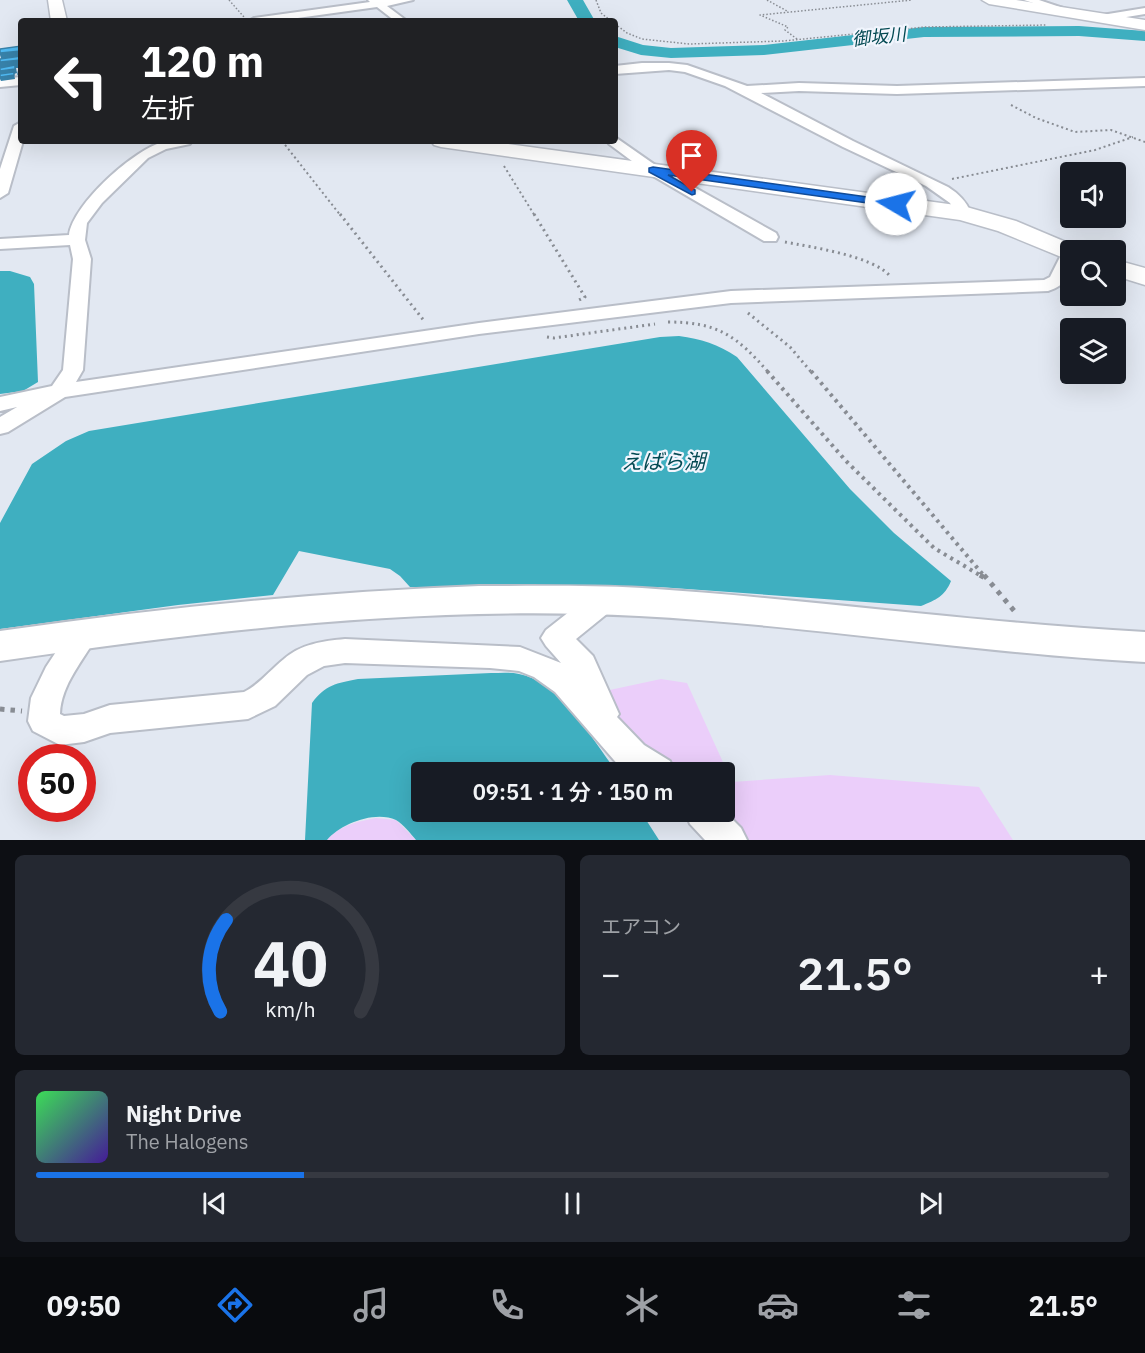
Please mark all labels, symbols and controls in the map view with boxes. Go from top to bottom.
water label: 御坂川 [851,22,909,51]
text: 120 m [141,34,264,89]
icon: left [42,42,120,120]
text: 左折 [141,90,195,125]
pin [666,130,717,192]
icon: arrive [675,139,708,172]
map controls [1060,162,1126,384]
button: sound [1060,162,1126,228]
position arrow [864,172,928,236]
button: search [1060,240,1126,306]
button: layers [1060,318,1126,384]
water label: えばら湖 [621,447,708,475]
speed limit sign: 50 [18,744,96,822]
text: 09:51 · 1 分 · 150 m [473,777,673,806]
text: エアコン [601,913,681,940]
text: 40 [253,922,327,1003]
text: 21.5° [797,944,913,1002]
text: − [601,952,621,995]
text: + [1089,952,1109,995]
text: km/h [265,995,315,1023]
text: Night Drive [126,1099,242,1128]
text: The Halogens [126,1128,248,1155]
icon: previous [198,1187,231,1220]
icon: pause [556,1187,589,1220]
icon: next [914,1187,947,1220]
icon: directions [214,1284,256,1326]
icon: music [350,1284,392,1326]
icon: phone [486,1284,528,1326]
icon: climate [621,1284,663,1326]
icon: car [757,1284,799,1326]
icon: filters [893,1284,935,1326]
text: 09:50 [47,1288,121,1323]
text: 21.5° [1028,1288,1098,1323]

